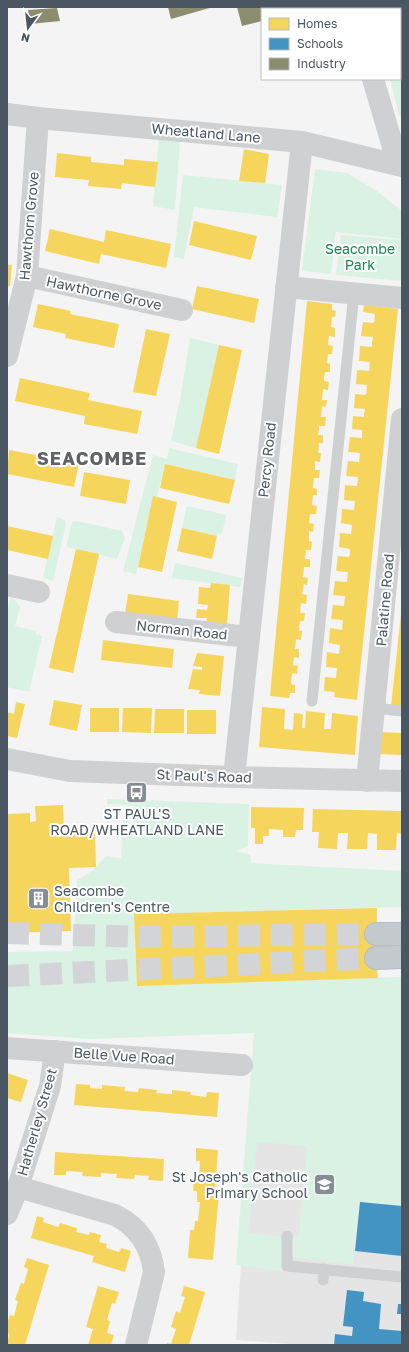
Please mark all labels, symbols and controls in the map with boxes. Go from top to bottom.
north arrow [8,8,48,48]
legend [261,8,401,80]
text: Homes [297,16,337,31]
text: N [20,31,31,46]
text: Schools [297,36,343,51]
text: Industry [297,56,346,71]
street label: Wheatland Lane [151,119,261,146]
street label: Hawthorn Grove [15,171,42,281]
park label: Seacombe Park [325,240,395,273]
street label: Hawthorne Grove [45,272,163,313]
street label: Percy Road [254,422,279,498]
district label: SEACOMBE [37,447,147,469]
street label: Palatine Road [372,553,397,647]
street label: Norman Road [136,616,228,643]
street label: St Paul's Road [156,765,252,786]
bus stop icon: ST PAUL'S ROAD/WHEATLAND LANE [124,779,150,805]
place label: ST PAUL'S ROAD/WHEATLAND LANE [50,805,224,838]
place label: Seacombe Children's Centre [54,882,170,915]
building icon: Seacombe Children's Centre [25,886,51,912]
street label: Belle Vue Road [73,1043,175,1068]
street label: Hatherley Street [13,1066,60,1178]
place label: St Joseph's Catholic Primary School [172,1168,308,1201]
school or university icon: St Joseph's Catholic Primary School [311,1172,337,1198]

